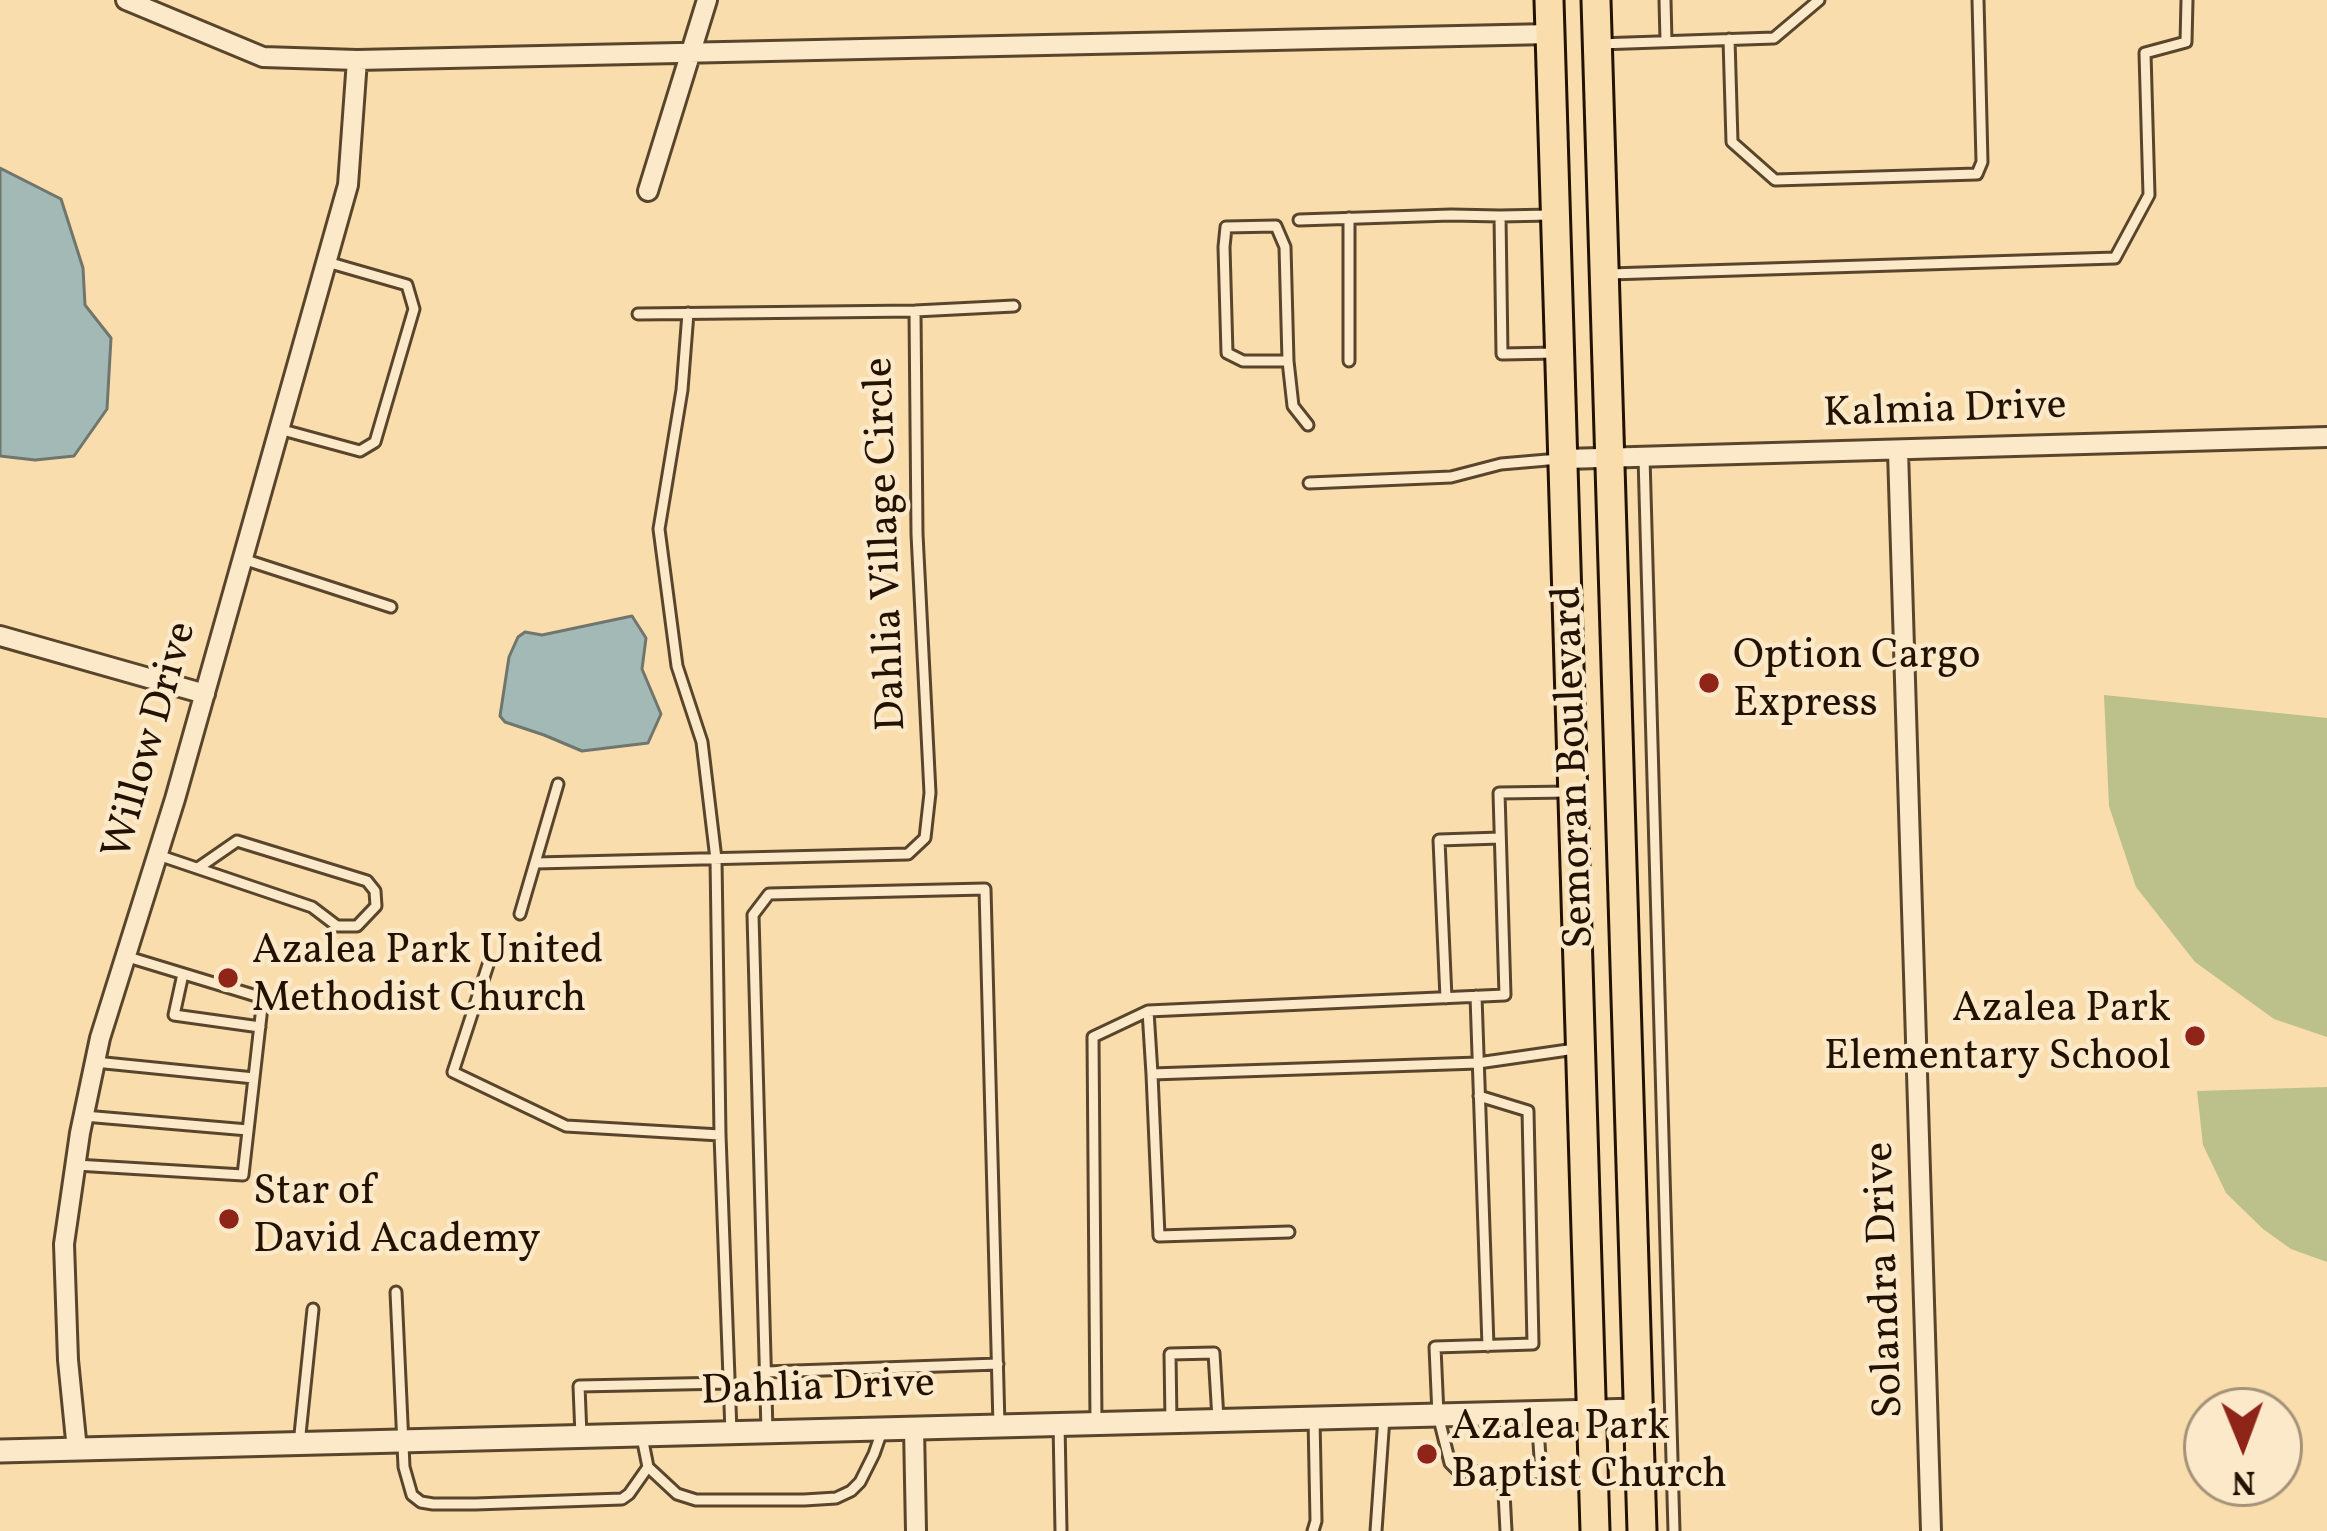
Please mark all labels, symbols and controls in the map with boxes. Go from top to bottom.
street label: Dahlia Village Circle [857,356,921,732]
street label: Kalmia Drive [1822,384,2068,442]
street label: Semoran Boulevard [1545,585,1609,949]
street label: Willow Drive [95,617,211,865]
place label: Option Cargo Express [1733,634,1981,732]
marker: Option Cargo Express [1696,670,1722,696]
place label: Azalea Park United Methodist Church [252,929,603,1028]
marker: Azalea Park United Methodist Church [215,965,241,991]
place label: Azalea Park Elementary School [1824,987,2171,1086]
marker: Azalea Park Elementary School [2182,1023,2208,1049]
street label: Solandra Drive [1858,1141,1918,1419]
place label: Star of David Academy [253,1170,540,1268]
marker: Star of David Academy [216,1206,242,1232]
street label: Dahlia Drive [700,1362,936,1420]
north arrow [2183,1387,2303,1507]
place label: Azalea Park Baptist Church [1451,1405,1727,1504]
marker: Azalea Park Baptist Church [1414,1441,1440,1467]
text: N [2231,1457,2256,1503]

